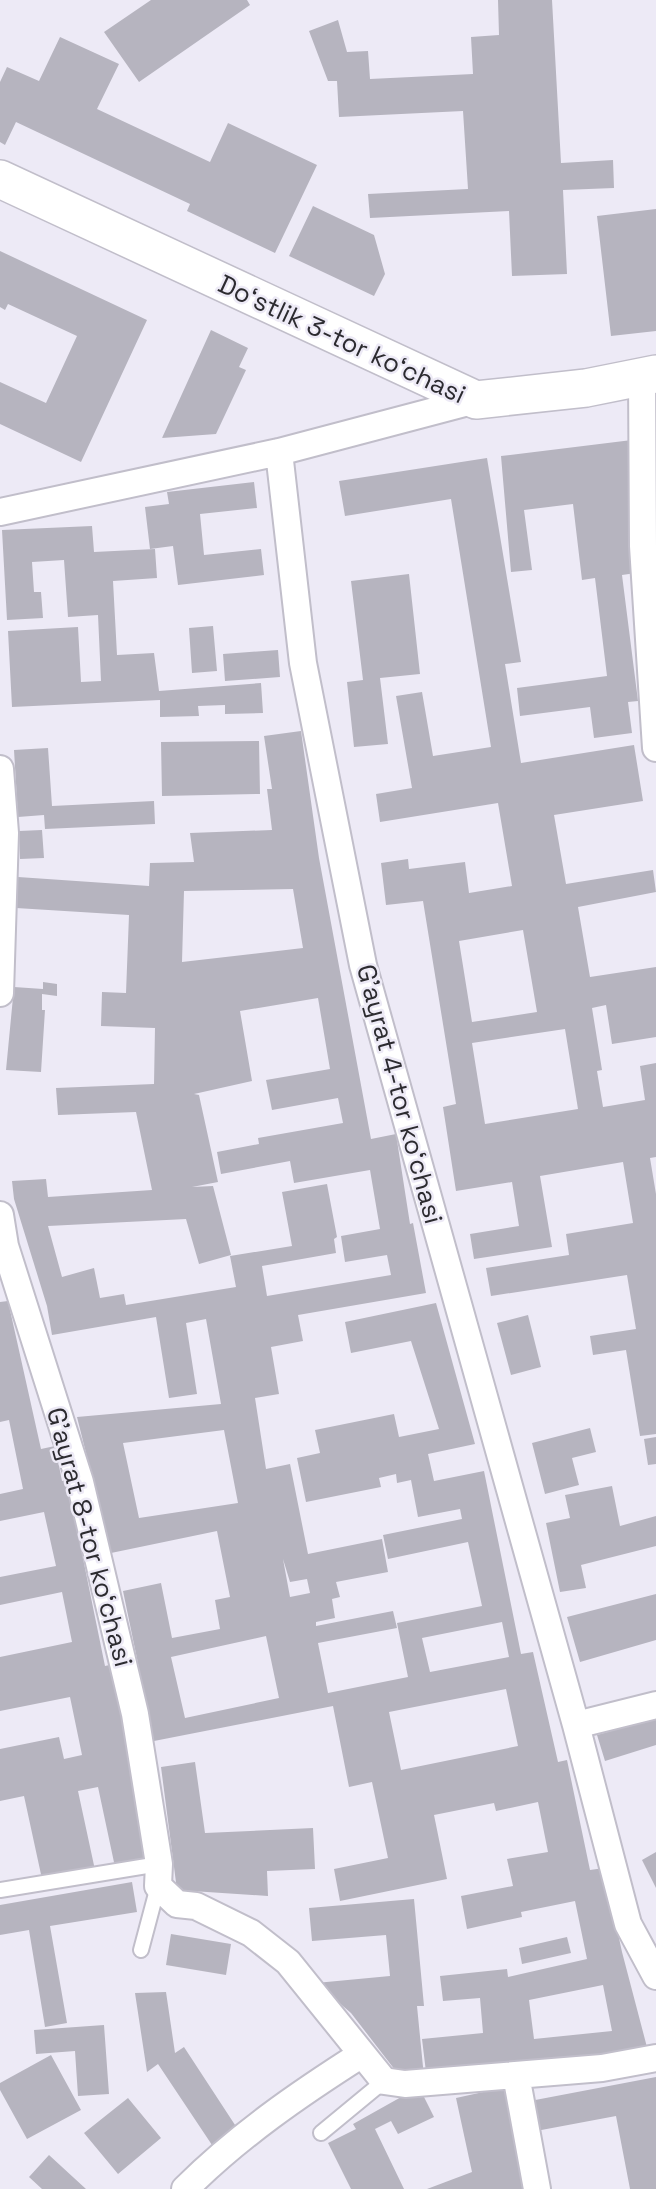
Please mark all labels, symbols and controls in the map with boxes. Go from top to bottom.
street label: Doʻstlik 3-tor koʻchasi [213,267,471,411]
street label: G'ayrat 4-tor koʻchasi [349,961,451,1227]
street label: G'ayrat 8-tor koʻchasi [39,1404,141,1670]

